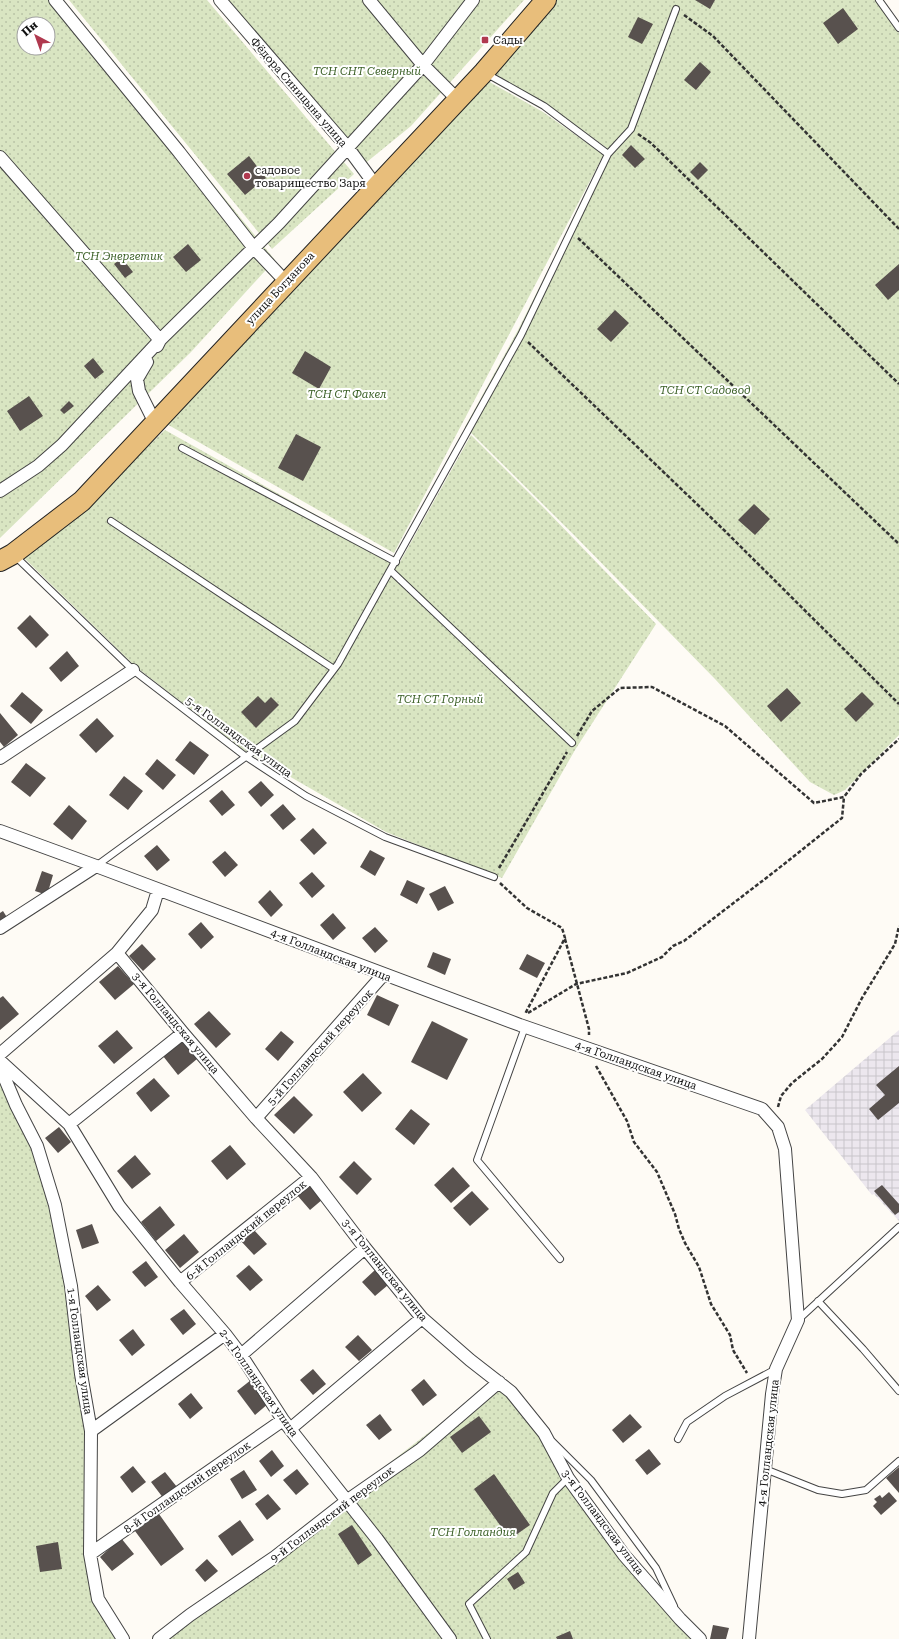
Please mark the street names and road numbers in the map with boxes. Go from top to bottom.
street label: Фёдора Синицына улица [248,35,350,150]
street label: улица Богданова [243,249,317,327]
street label: 5-я Голландская улица [183,695,294,780]
street label: 4-я Голландская улица [269,926,393,984]
street label: 3-я Голландская улица [129,970,222,1077]
street label: 5-й Голландский переулок [265,987,376,1108]
street label: 4-я Голландская улица [573,1038,698,1092]
street label: 6-й Голландский переулок [183,1178,309,1283]
street label: 3-я Голландская улица [339,1216,430,1324]
street label: 1-я Голландская улица [64,1287,95,1415]
street label: 2-я Голландская улица [217,1327,301,1439]
street label: 4-я Голландская улица [755,1379,782,1507]
street label: 8-й Голландский переулок [121,1439,253,1536]
street label: 9-й Голландский переулок [268,1464,397,1565]
street label: 3-я Голландская улица [559,1467,646,1577]

